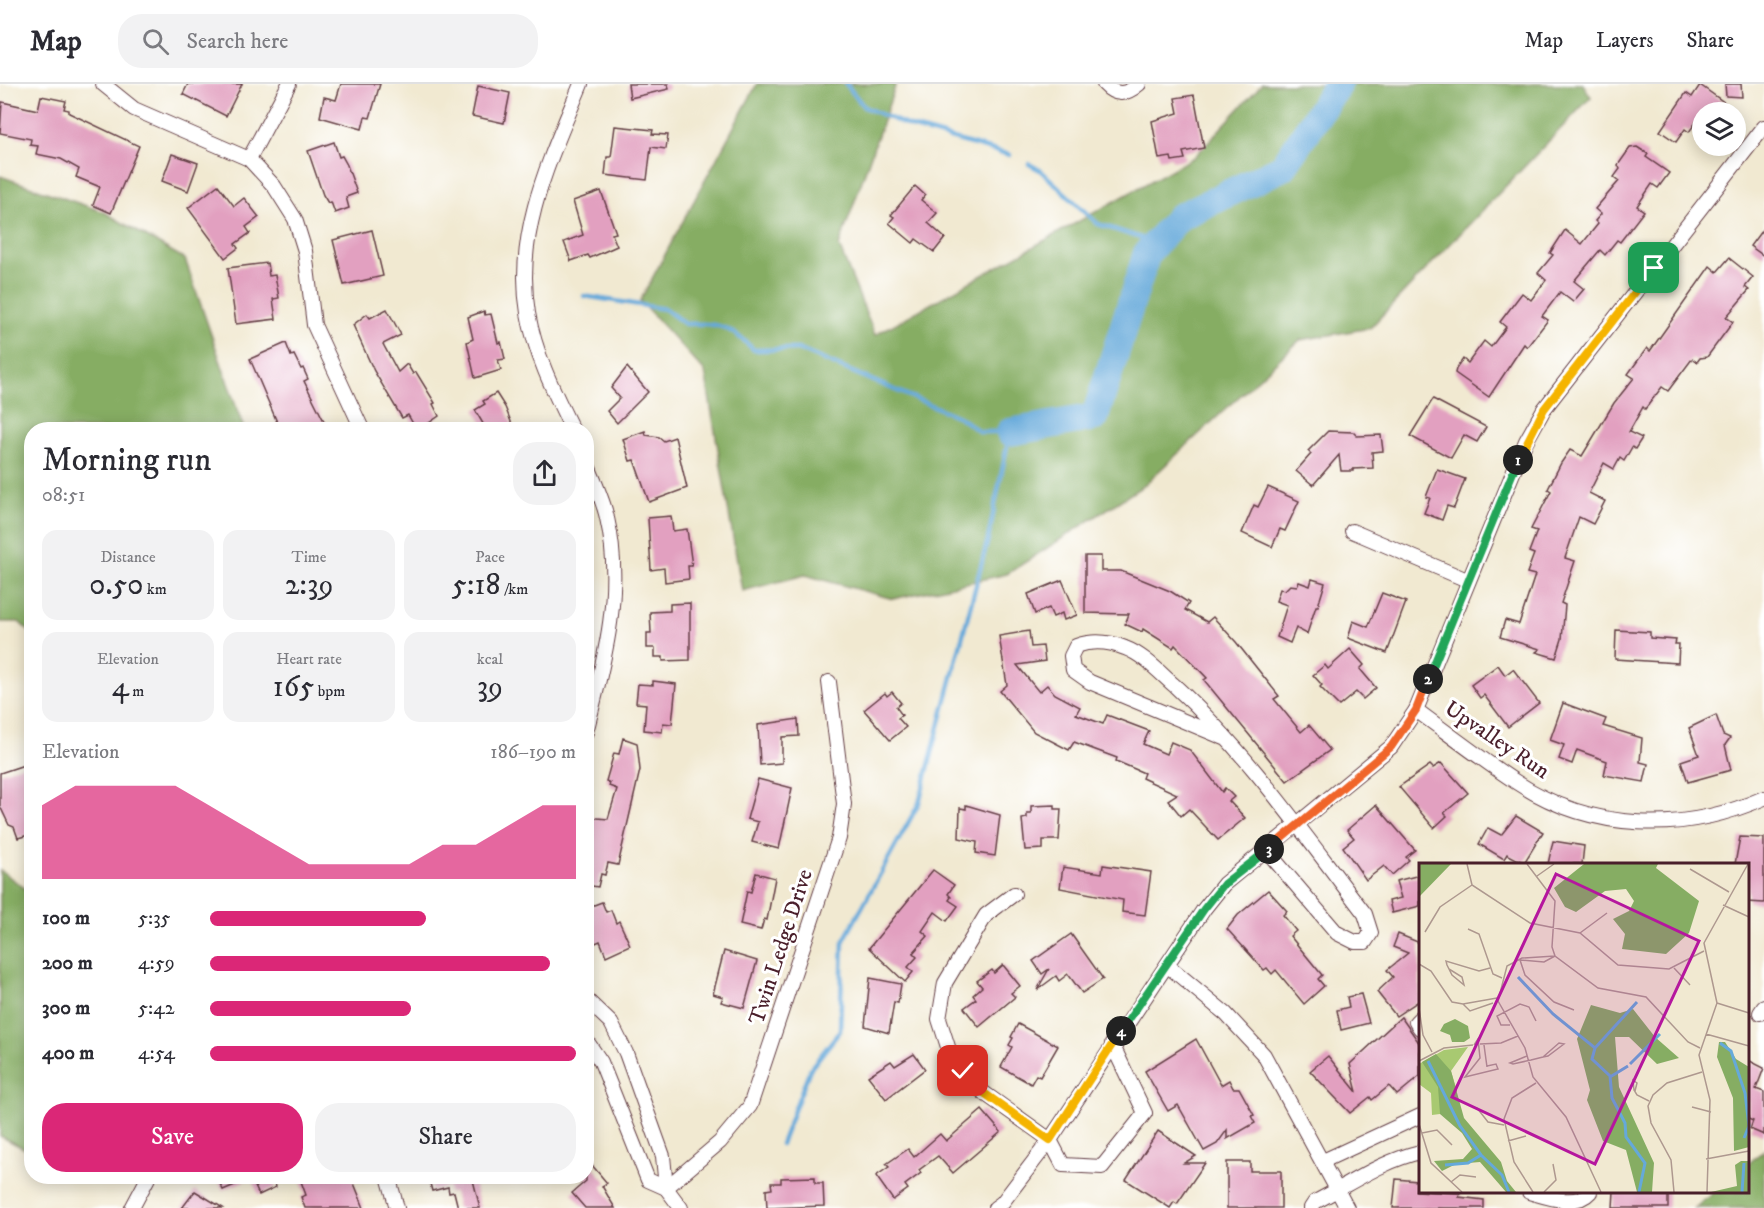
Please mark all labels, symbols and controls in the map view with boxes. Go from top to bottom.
search box [118,14,538,68]
text: Map [30,24,82,59]
icon: search [139,25,172,58]
text: Search here [187,28,288,55]
text: Map [1524,28,1563,54]
text: Layers [1596,28,1654,54]
text: Share [1687,28,1734,54]
map controls [1692,102,1746,156]
button: layers [1692,102,1746,156]
pin [1628,242,1679,293]
icon: arrive [1637,251,1670,284]
text: Morning run [42,440,211,481]
button: share [513,442,576,505]
pin: 1 [1503,445,1533,475]
text: 1 [1515,450,1521,470]
text: 08:51 [42,483,85,508]
text: Distance [100,547,156,567]
text: Time [292,547,326,567]
text: Pace [475,547,505,567]
text: 0.50 [89,567,143,604]
text: 2:39 [285,567,333,604]
text: 5:18 [452,567,501,604]
text: km [143,579,167,599]
text: /km [501,579,528,599]
text: Elevation [97,649,159,669]
text: Heart rate [276,649,342,669]
text: kcal [477,649,503,669]
pin: 2 [1413,664,1443,694]
text: 4 [112,669,129,706]
text: 165 [273,669,314,706]
text: 39 [477,669,503,706]
text: 2 [1424,669,1432,689]
text: m [129,681,144,701]
text: bpm [314,681,345,701]
street label: Upvalley Run [1439,695,1555,785]
text: Elevation [42,740,119,765]
text: 186–190 m [490,740,576,765]
pin: 3 [1254,834,1284,864]
text: 3 [1266,839,1272,859]
inset map [1419,863,1749,1193]
street label: Twin Ledge Drive [743,866,819,1028]
text: 100 m [42,906,90,931]
text: 5:35 [138,906,171,931]
text: 200 m [42,951,93,976]
text: 4:59 [138,951,175,976]
text: 300 m [42,996,90,1021]
text: 5:42 [138,996,175,1021]
pin: 4 [1106,1016,1136,1046]
text: 4 [1116,1021,1126,1041]
text: 400 m [42,1041,94,1066]
text: 4:54 [138,1041,175,1066]
pin [937,1045,988,1096]
icon: check [946,1054,979,1087]
button: Save [42,1103,303,1172]
button: Share [315,1103,576,1172]

